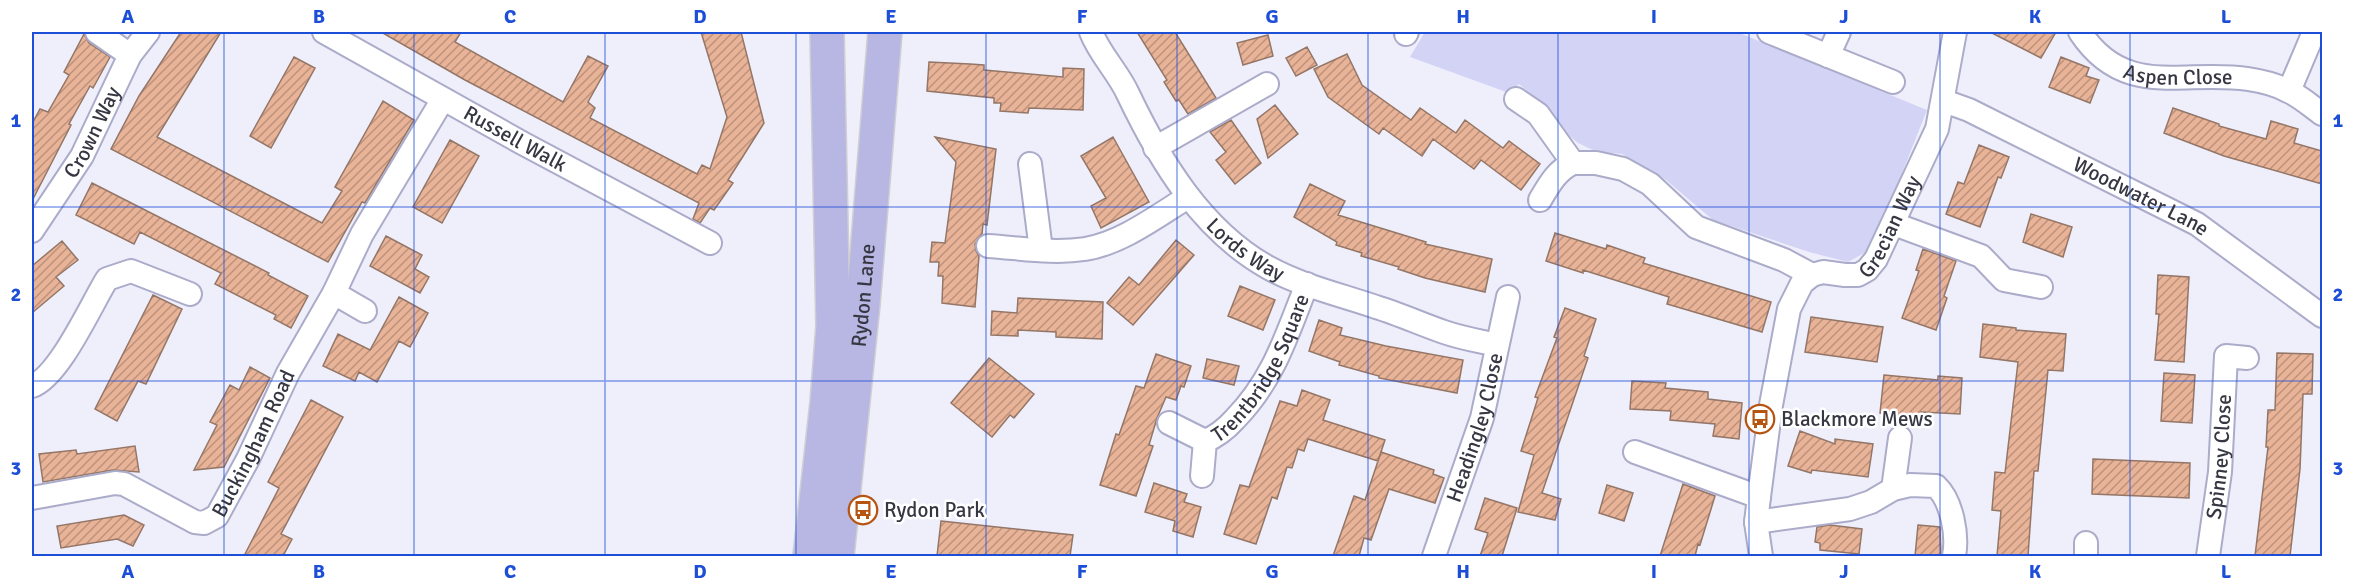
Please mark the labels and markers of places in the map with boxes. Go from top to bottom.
bus stop icon: Blackmore Mews [1744,403,1776,435]
place label: Blackmore Mews [1781,406,1933,432]
bus stop icon: Rydon Park [847,494,879,526]
place label: Rydon Park [884,497,985,523]

